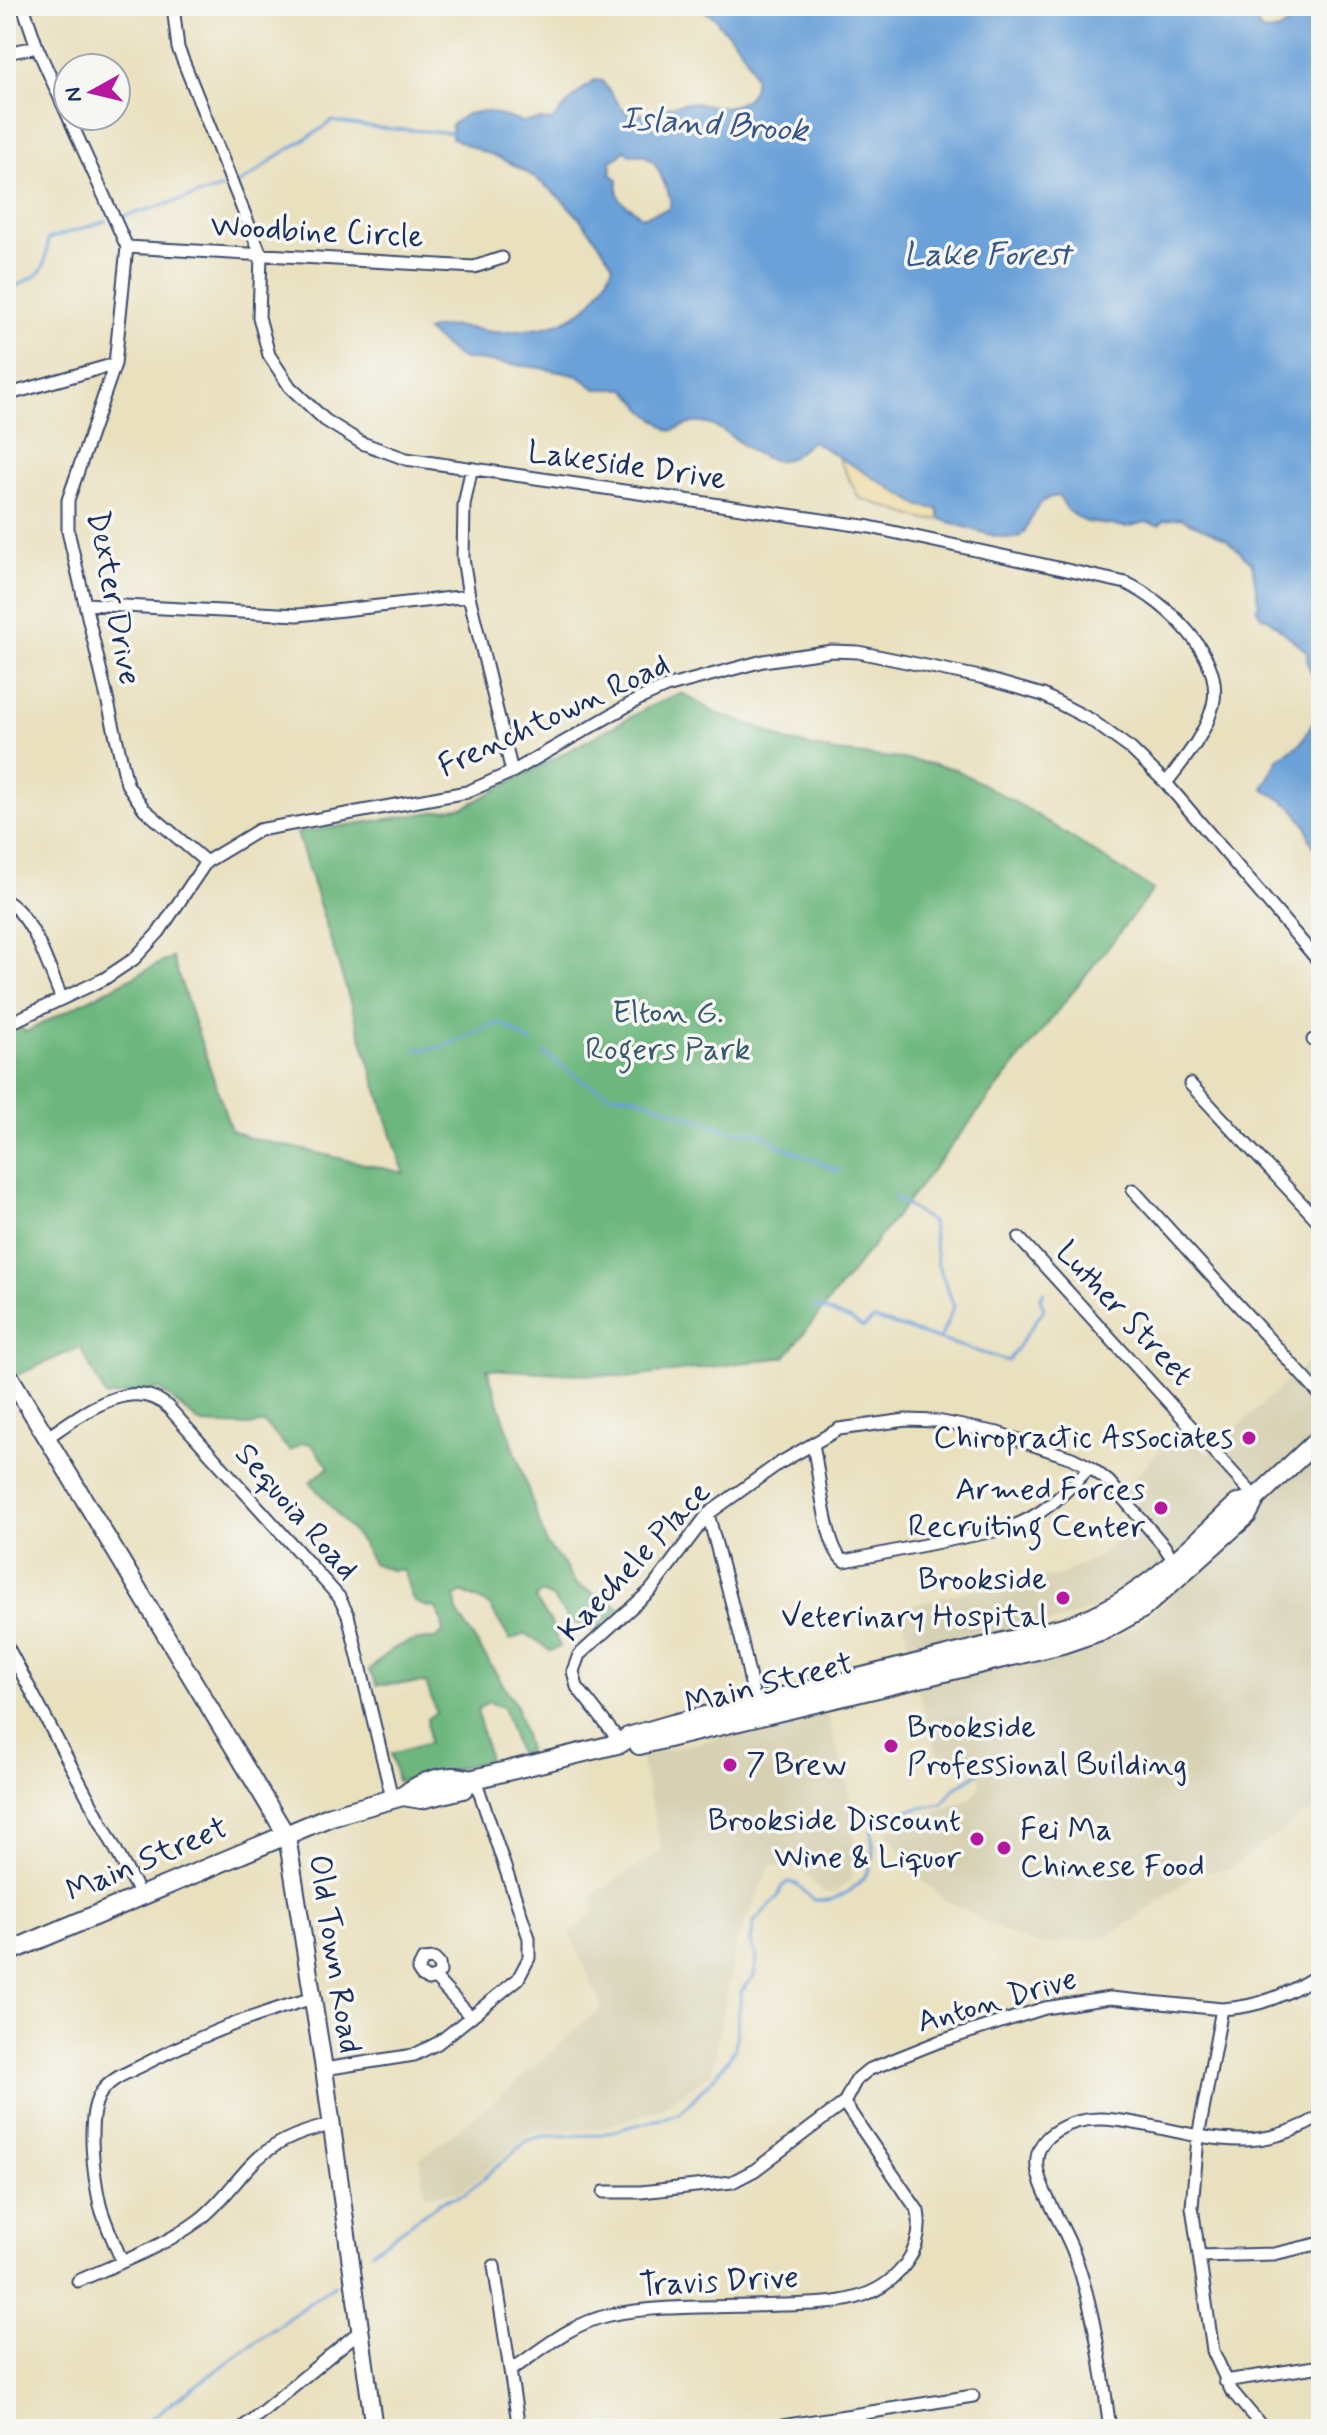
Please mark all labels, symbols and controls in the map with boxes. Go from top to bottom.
north arrow [52,52,132,132]
text: N [59,85,89,104]
water label: Island Brook [619,96,811,154]
street label: Woodbine Circle [209,205,425,259]
water label: Lake Forest [903,233,1074,278]
street label: Lakeside Drive [525,431,729,501]
street label: Dexter Drive [76,507,150,689]
street label: Frenchtown Road [432,644,676,788]
park label: Elton G. Rogers Park [585,992,751,1074]
street label: Luther Street [1046,1232,1202,1396]
place label: Chiropractic Associates [933,1417,1233,1459]
marker: Chiropractic Associates [1240,1429,1258,1447]
street label: Sequoia Road [225,1434,367,1590]
place label: Armed Forces Recruiting Center [908,1469,1145,1551]
street label: Kaechele Place [550,1473,720,1651]
marker: Armed Forces Recruiting Center [1152,1499,1170,1517]
place label: Brookside Veterinary Hospital [781,1559,1047,1638]
marker: Brookside Veterinary Hospital [1054,1589,1072,1607]
street label: Main Street [681,1643,857,1725]
place label: Brookside Professional Building [907,1707,1187,1786]
marker: Brookside Professional Building [882,1737,900,1755]
place label: 7 Brew [746,1744,847,1786]
marker: 7 Brew [721,1756,739,1774]
place label: Brookside Discount Wine & Liquor [708,1800,961,1879]
street label: Main Street [60,1807,234,1913]
place label: Fei Ma Chinese Food [1020,1809,1205,1888]
marker: Brookside Discount Wine & Liquor [968,1830,986,1848]
marker: Fei Ma Chinese Food [995,1839,1013,1857]
street label: Old Town Road [298,1852,370,2056]
street label: Anton Drive [912,1958,1082,2044]
street label: Travis Drive [638,2257,800,2307]

